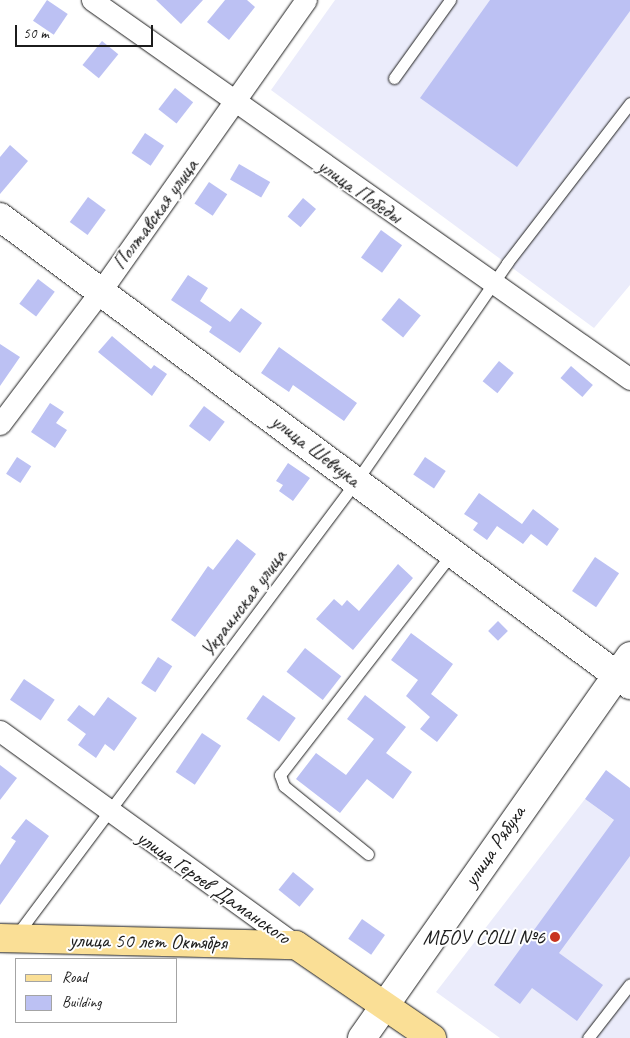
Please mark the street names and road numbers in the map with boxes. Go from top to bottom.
street label: Полтавская улица [106,153,204,275]
street label: улица Победы [313,153,407,229]
street label: улица Шевчука [266,408,366,492]
street label: Украинская улица [194,544,292,662]
street label: улица Рябуха [458,801,530,891]
street label: улица Героев Даманского [133,825,295,949]
street label: улица 50 лет Октября [67,927,229,955]

